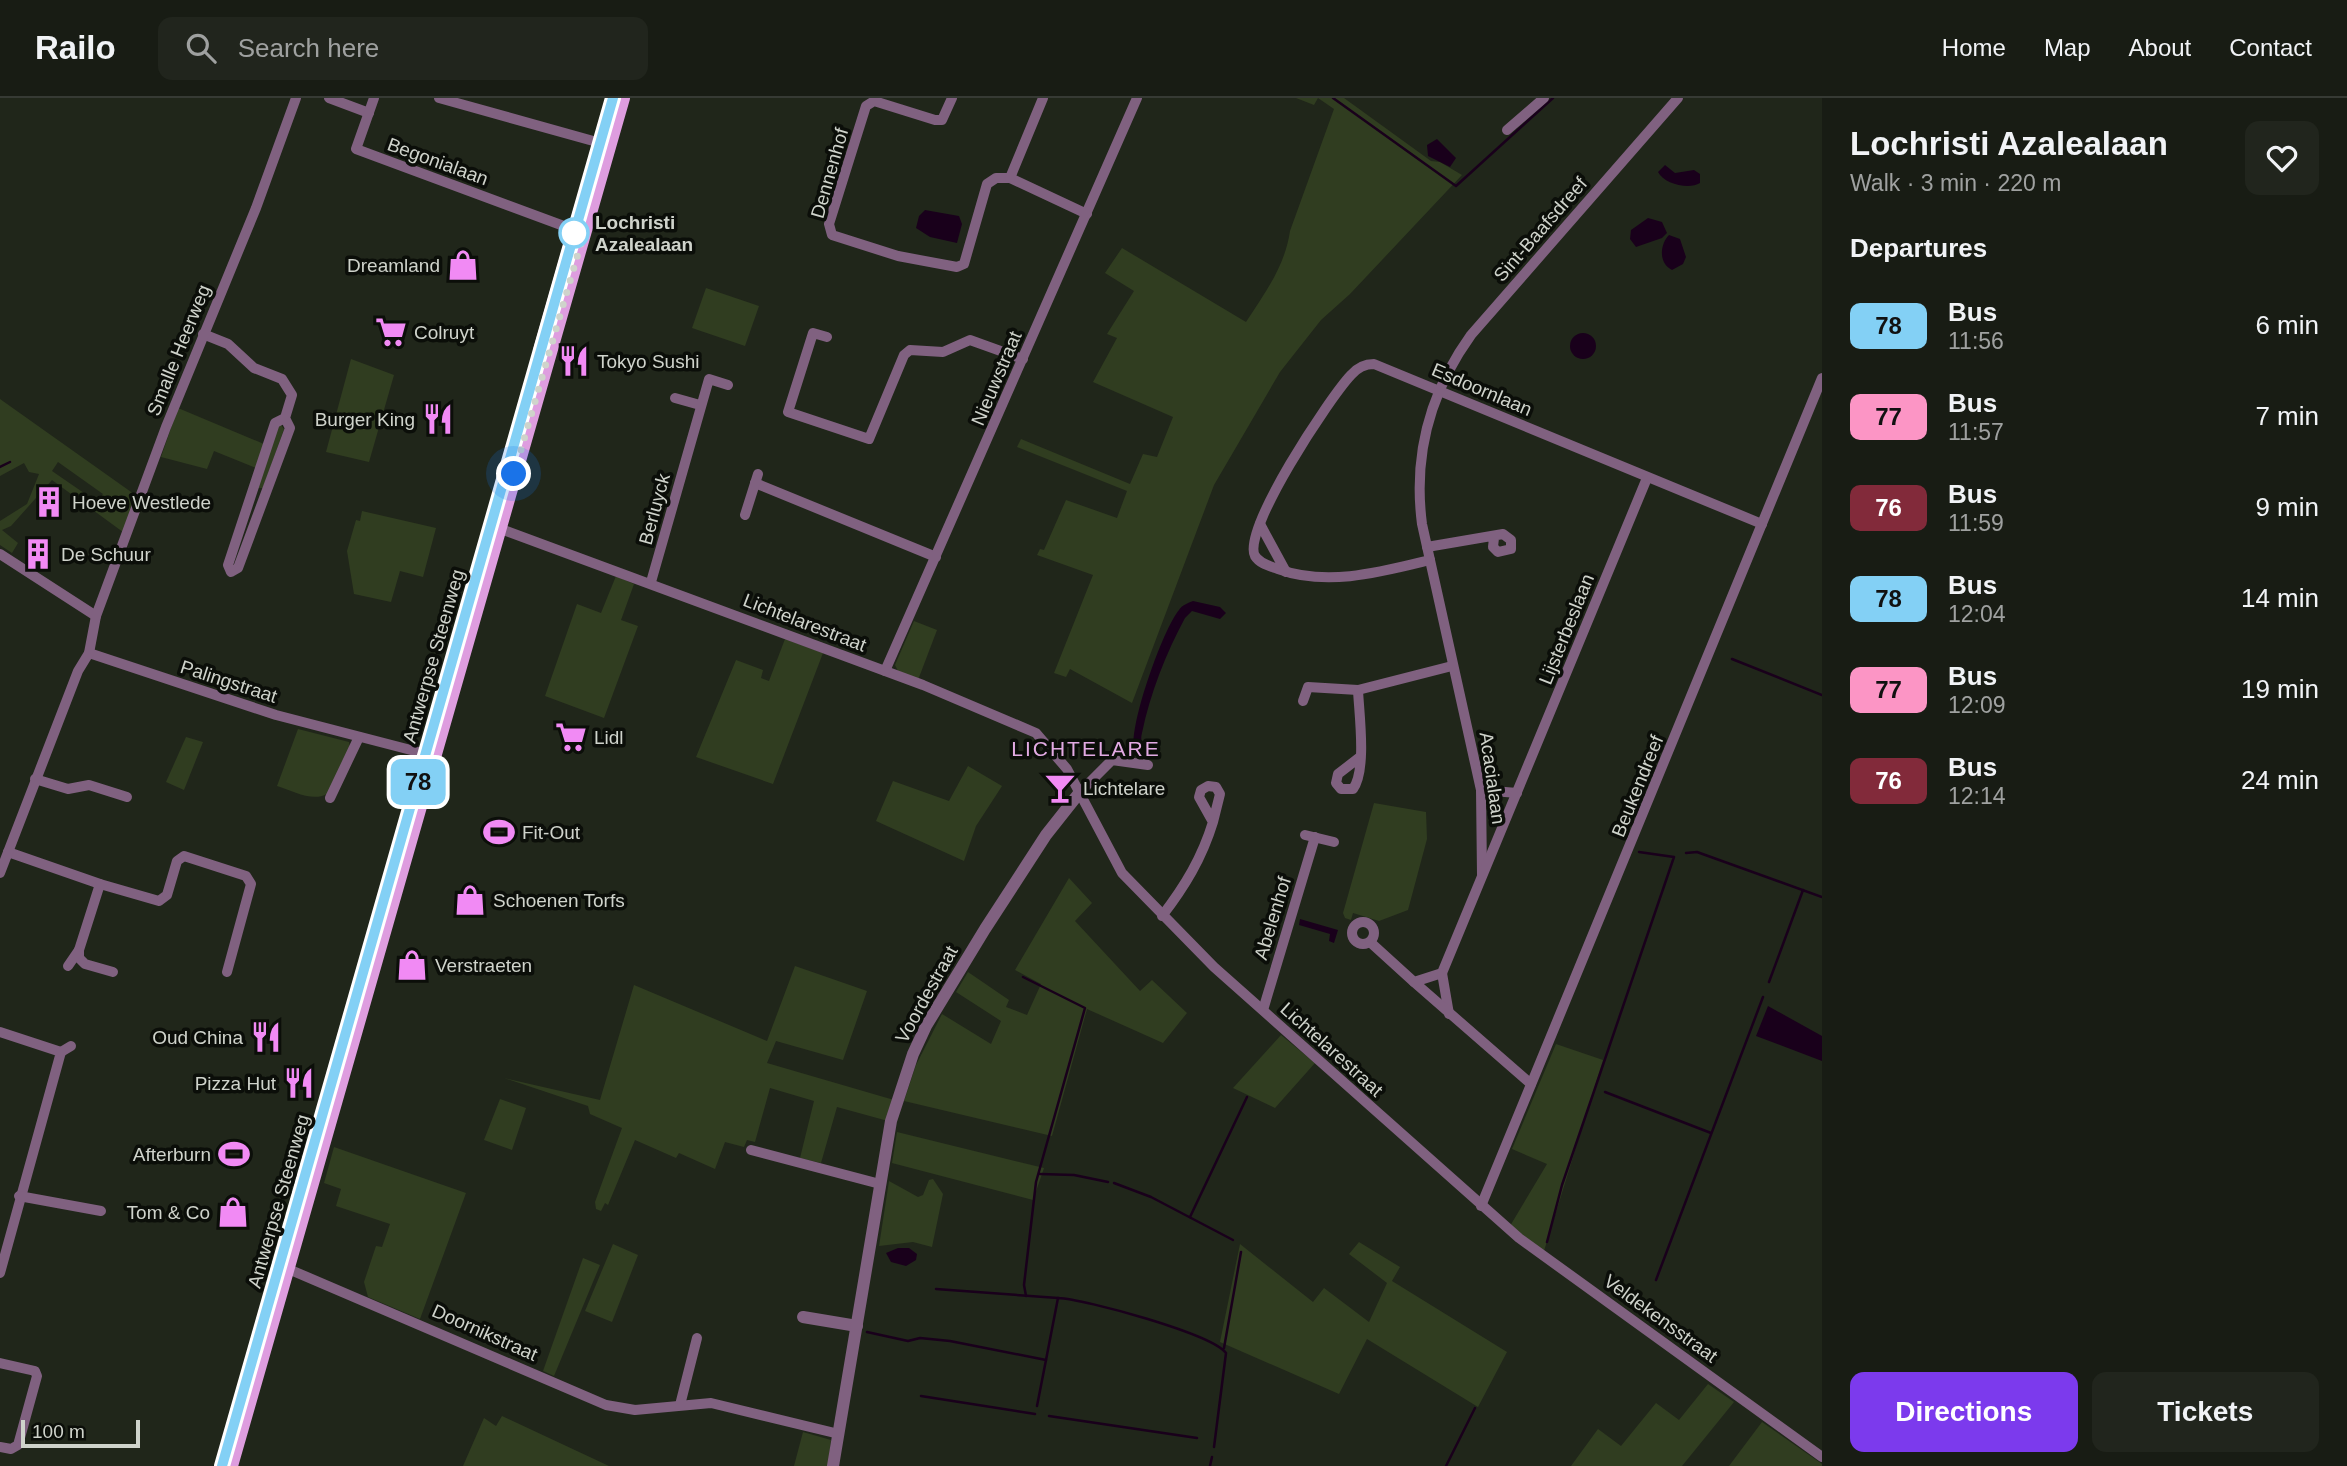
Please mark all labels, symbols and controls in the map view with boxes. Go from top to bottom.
search box [158,17,648,80]
text: Railo [35,29,116,66]
icon: search [182,29,220,67]
text: Search here [238,33,379,63]
text: Home [1942,34,2006,61]
text: Map [2044,34,2091,61]
text: About [2129,34,2191,61]
text: Contact [2229,34,2312,61]
button: heart [2245,121,2319,195]
street label: Dennenhof [807,125,853,221]
text: Lochristi Azalealaan [1850,125,2168,162]
street label: Begonialaan [385,134,491,189]
text: Walk · 3 min · 220 m [1850,170,2061,196]
street label: Sint-Baafsdreef [1489,172,1592,286]
place label: Lochristi Azalealaan [595,212,693,255]
marker: Lochristi Azalealaan [559,218,589,248]
text: Departures [1850,233,1987,263]
shop icon: Dreamland [446,248,480,282]
place label: Dreamland [347,255,440,276]
street label: Smalle Heerweg [143,282,214,419]
text: Bus [1948,297,1997,327]
text: 6 min [2255,310,2319,340]
text: 78 [1875,312,1902,339]
supermarket icon: Colruyt [374,315,408,349]
place label: Colruyt [414,322,475,343]
street label: Nieuwstraat [967,327,1026,428]
text: 11:56 [1948,328,2004,354]
restaurant icon: Tokyo Sushi [557,344,591,378]
place label: Tokyo Sushi [597,351,699,372]
street label: Esdoornlaan [1429,359,1535,420]
text: Bus [1948,388,1997,418]
text: 7 min [2255,401,2319,431]
restaurant icon: Burger King [421,402,455,436]
text: 77 [1875,403,1902,430]
place label: Burger King [315,409,415,430]
text: 11:57 [1948,419,2004,445]
your location [496,456,531,491]
street label: Berluyck [635,471,674,547]
text: Bus [1948,479,1997,509]
building icon: Hoeve Westlede [32,485,66,519]
place label: Hoeve Westlede [72,492,211,513]
text: 9 min [2255,492,2319,522]
text: 76 [1875,494,1902,521]
text: 11:59 [1948,510,2004,536]
building icon: De Schuur [21,537,55,571]
place label: De Schuur [61,544,151,565]
street label: Antwerpse Steenweg [399,567,468,745]
text: Bus [1948,570,1997,600]
street label: Lijsterbeslaan [1535,571,1598,687]
text: 14 min [2241,583,2319,613]
text: 78 [1875,585,1902,612]
street label: Lichtelarestraat [740,589,870,656]
text: 12:04 [1948,601,2006,627]
street label: Palingstraat [178,656,280,707]
text: Bus [1948,661,1997,691]
text: 19 min [2241,674,2319,704]
text: 77 [1875,676,1902,703]
text: 12:09 [1948,692,2006,718]
supermarket icon: Lidl [554,720,588,754]
place label: Lidl [594,727,624,748]
street label: Acacialaan [1476,731,1509,826]
street label: Beukendreef [1608,732,1668,840]
district label: LICHTELARE [1011,737,1161,760]
text: Bus [1948,752,1997,782]
line badge: 78 [386,759,450,805]
text: 24 min [2241,765,2319,795]
text: 76 [1875,767,1902,794]
text: 78 [405,768,431,795]
bar icon: Lichtelare [1043,771,1077,805]
place label: Lichtelare [1083,778,1165,799]
text: 12:14 [1948,783,2006,809]
sports icon: Fit-Out [482,815,516,849]
place label: Fit-Out [522,822,581,843]
street label: Abelenhof [1250,873,1295,962]
shop icon: Schoenen Torfs [453,883,487,917]
place label: Schoenen Torfs [493,890,625,911]
street label: Voordestraat [891,941,962,1046]
shop icon: Verstraeten [395,948,429,982]
place label: Verstraeten [435,955,532,976]
street label: Lichtelarestraat [1276,998,1387,1101]
restaurant icon: Oud China [249,1020,283,1054]
place label: Oud China [152,1027,243,1048]
restaurant icon: Pizza Hut [282,1066,316,1100]
place label: Pizza Hut [195,1073,277,1094]
street label: Antwerpse Steenweg [244,1112,313,1290]
sports icon: Afterburn [217,1137,251,1171]
place label: Afterburn [133,1144,211,1165]
shop icon: Tom & Co [216,1195,250,1229]
place label: Tom & Co [127,1202,210,1223]
street label: Veldekensstraat [1600,1270,1722,1367]
street label: Doornikstraat [429,1300,541,1365]
button: Directions [1850,1372,2078,1452]
button: Tickets [2092,1372,2319,1452]
scale bar [21,1417,140,1449]
text: 100 m [32,1421,85,1442]

